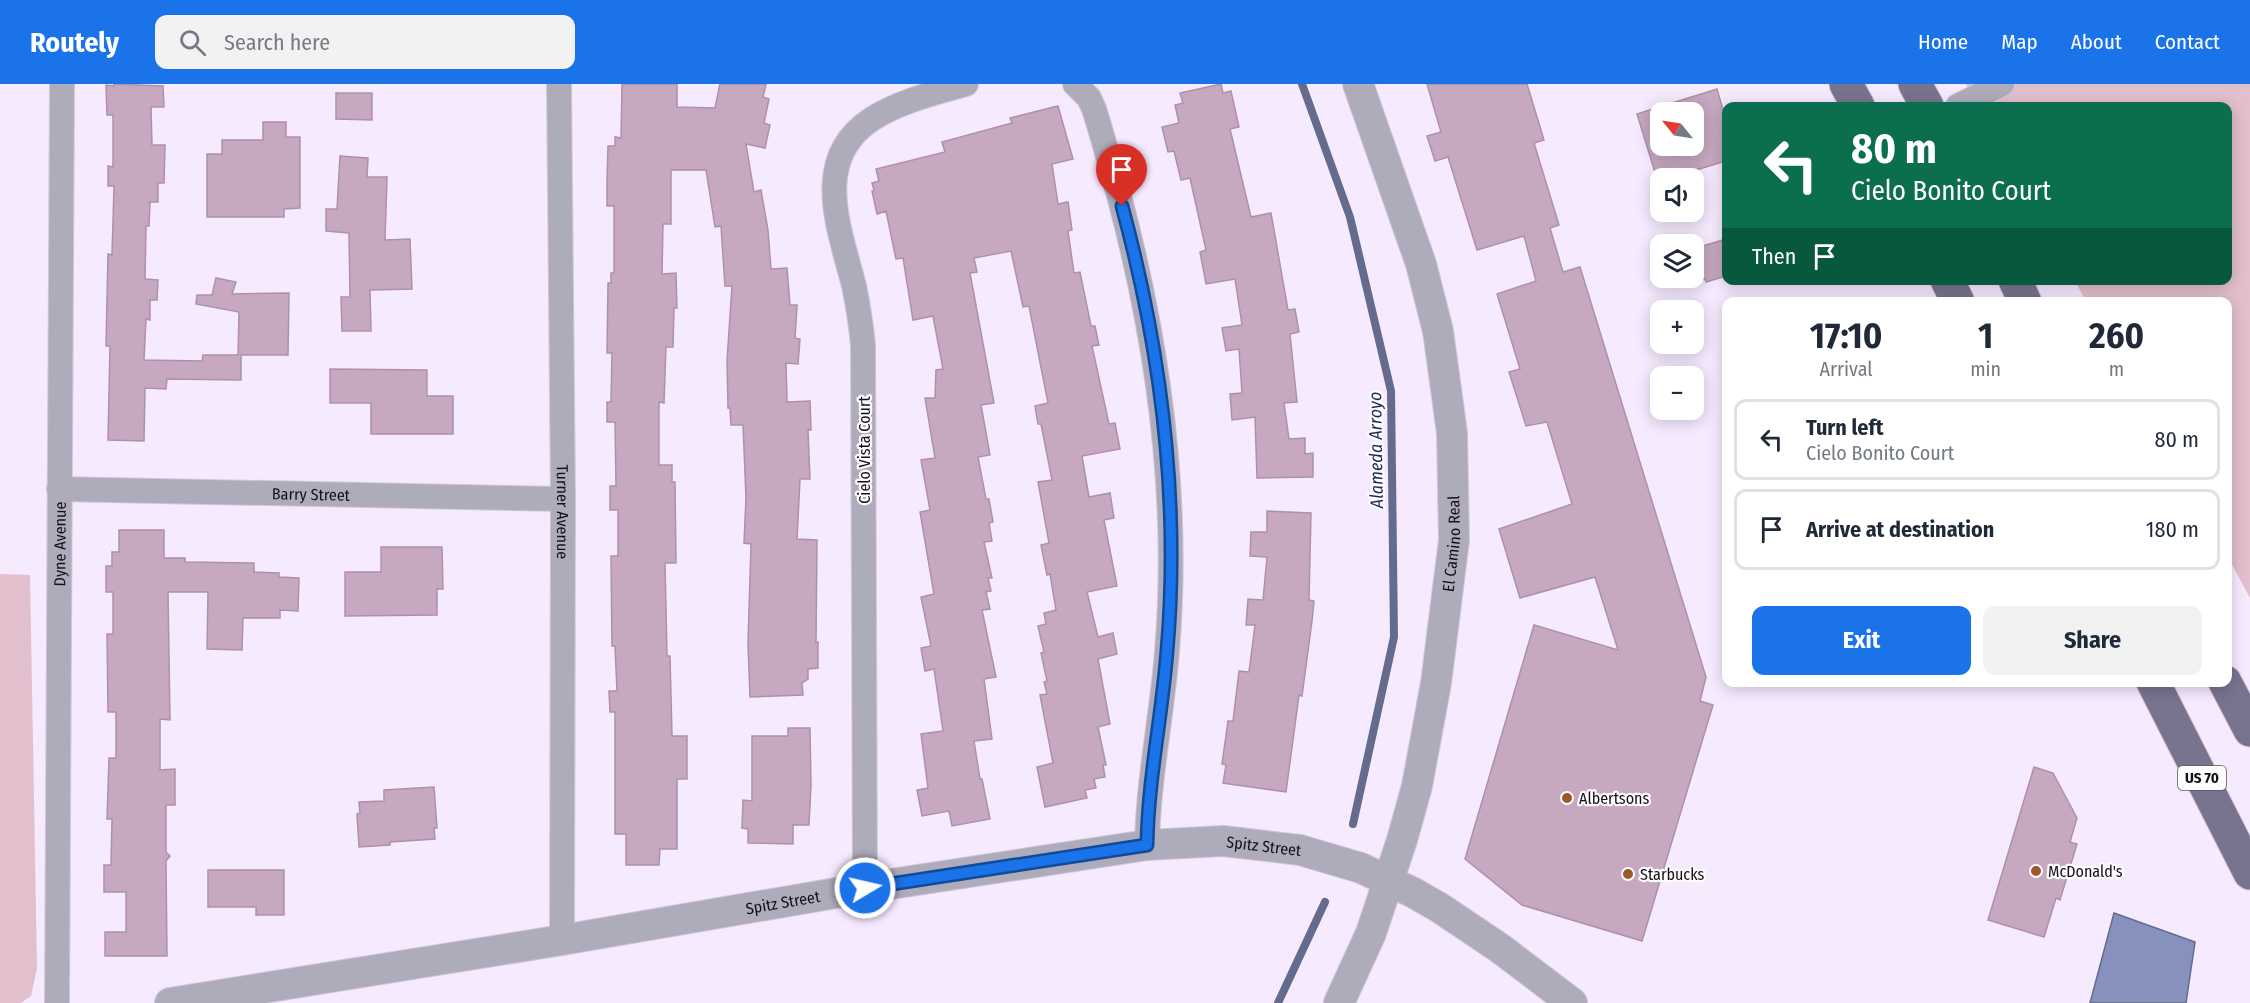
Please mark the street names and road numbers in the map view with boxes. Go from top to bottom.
street label: Cielo Vista Court [855,395,874,504]
street label: Turner Avenue [553,465,573,559]
street label: Barry Street [272,484,351,504]
street label: El Camino Real [1438,496,1464,593]
street label: Dyne Avenue [50,502,69,586]
road number: US 70 [2178,766,2226,790]
street label: Spitz Street [1225,832,1303,860]
street label: Spitz Street [744,886,822,918]

